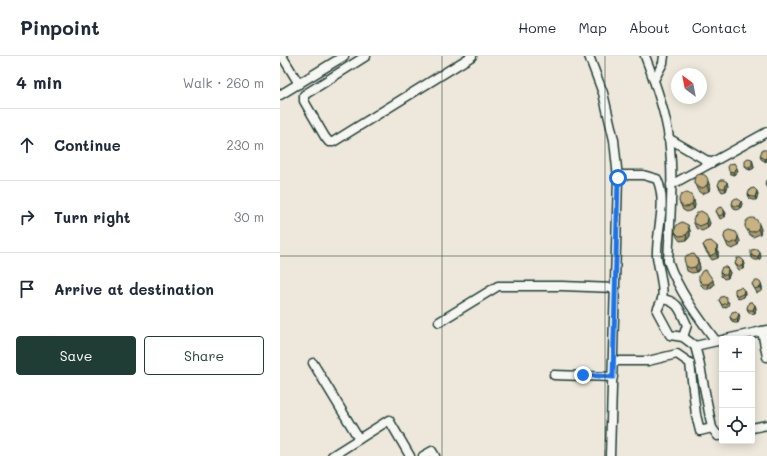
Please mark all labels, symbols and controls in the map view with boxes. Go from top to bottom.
text: Pinpoint [20,15,100,40]
text: Home [518,18,556,37]
text: Map [578,18,607,37]
text: About [629,18,670,37]
text: Contact [692,18,747,37]
north arrow [671,68,707,104]
text: 4 min [16,71,62,93]
text: Walk · 260 m [183,74,264,91]
icon: ahead [16,134,38,156]
text: Continue [54,135,121,155]
text: 230 m [227,136,264,153]
route start [609,169,627,187]
icon: right [16,206,38,228]
text: Turn right [54,207,131,227]
text: 30 m [234,208,264,225]
icon: arrive [16,278,38,300]
text: Arrive at destination [54,279,214,299]
button: Save [16,336,136,375]
button: Share [144,336,264,375]
map controls [719,336,755,444]
button: + [719,336,755,372]
route end [574,366,592,384]
button: − [719,372,755,408]
button: locate [719,408,755,444]

